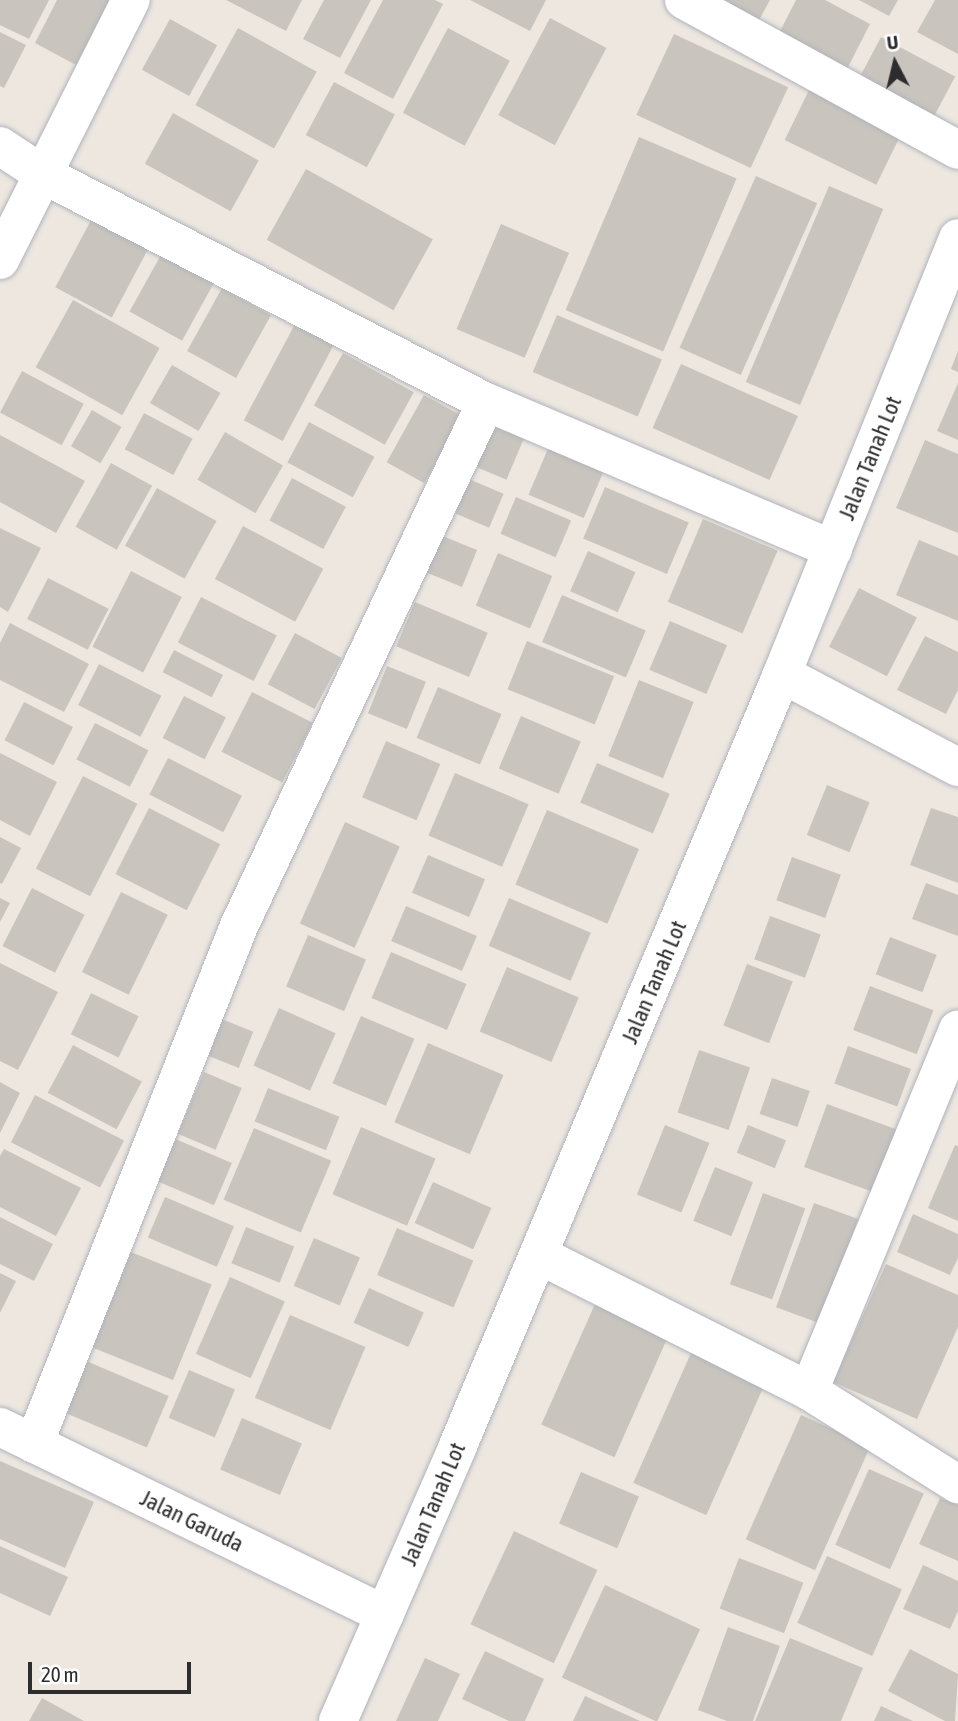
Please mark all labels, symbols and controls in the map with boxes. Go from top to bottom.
north arrow [860,28,930,98]
text: U [886,31,899,54]
street label: Jalan Tanah Lot [833,392,907,524]
street label: Jalan Tanah Lot [616,916,692,1048]
street label: Jalan Tanah Lot [395,1438,471,1570]
street label: Jalan Garuda [136,1484,248,1558]
scale bar [32,1648,194,1692]
text: 20 m [41,1662,79,1686]

